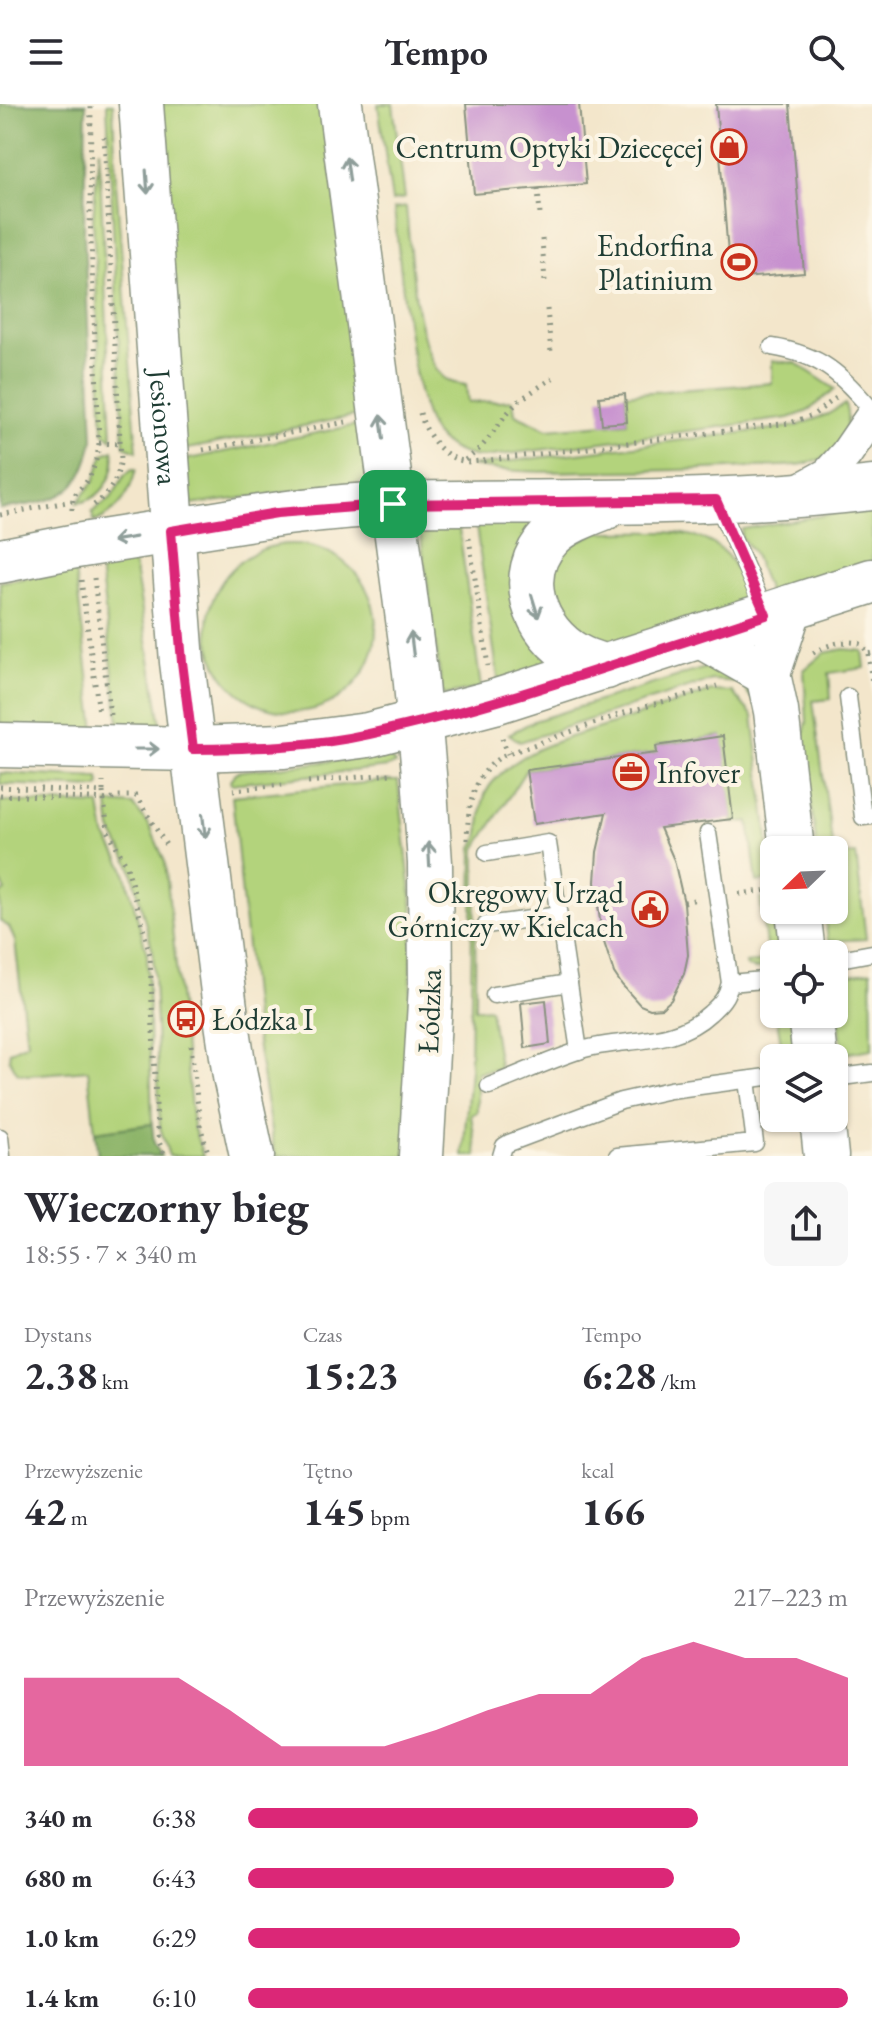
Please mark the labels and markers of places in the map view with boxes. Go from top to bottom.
place label: Centrum Optyki Dziecęcej [396,128,703,167]
shop icon: Centrum Optyki Dziecęcej [710,128,748,166]
place label: Endorfina Platinium [597,226,713,299]
sports icon: Endorfina Platinium [720,243,758,281]
pin [359,470,427,538]
office icon: Infover [612,753,650,791]
place label: Infover [657,753,740,792]
place label: Okręgowy Urząd Górniczy w Kielcach [388,873,625,946]
public building icon: Okręgowy Urząd Górniczy w Kielcach [631,890,669,928]
bus stop icon: Łódzka I [167,1000,205,1038]
place label: Łódzka I [212,1000,313,1039]

